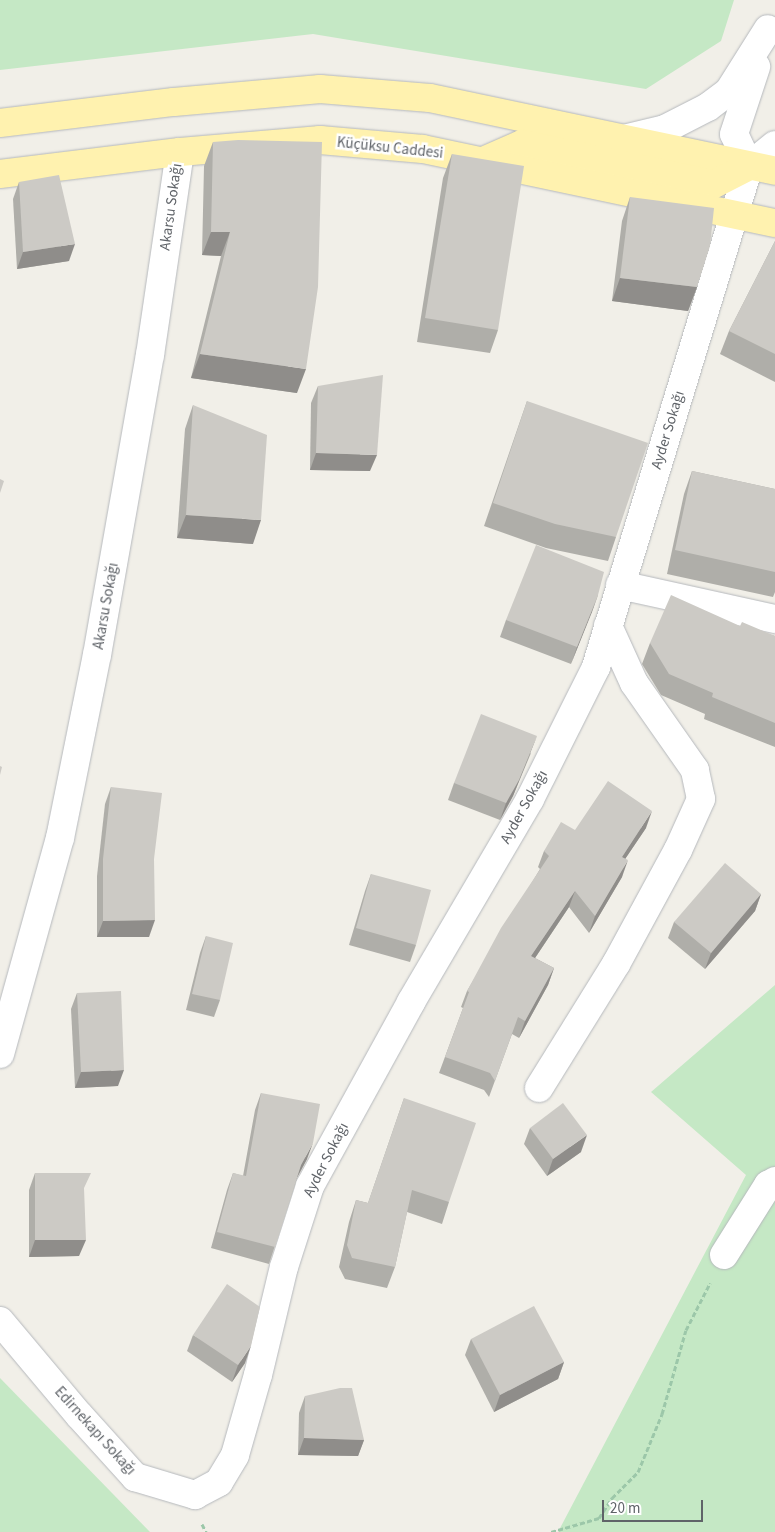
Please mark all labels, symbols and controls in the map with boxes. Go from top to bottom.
street label: Küçüksu Caddesi [336,133,444,163]
street label: Akarsu Sokağı [156,162,186,252]
street label: Ayder Sokağı [648,389,688,471]
street label: Akarsu Sokağı [90,561,122,651]
street label: Ayder Sokağı [496,767,552,847]
street label: Ayder Sokağı [300,1120,352,1200]
street label: Edirnekapı Sokağı [51,1383,139,1479]
scale bar [605,1490,706,1522]
text: 20 m [610,1498,640,1519]

